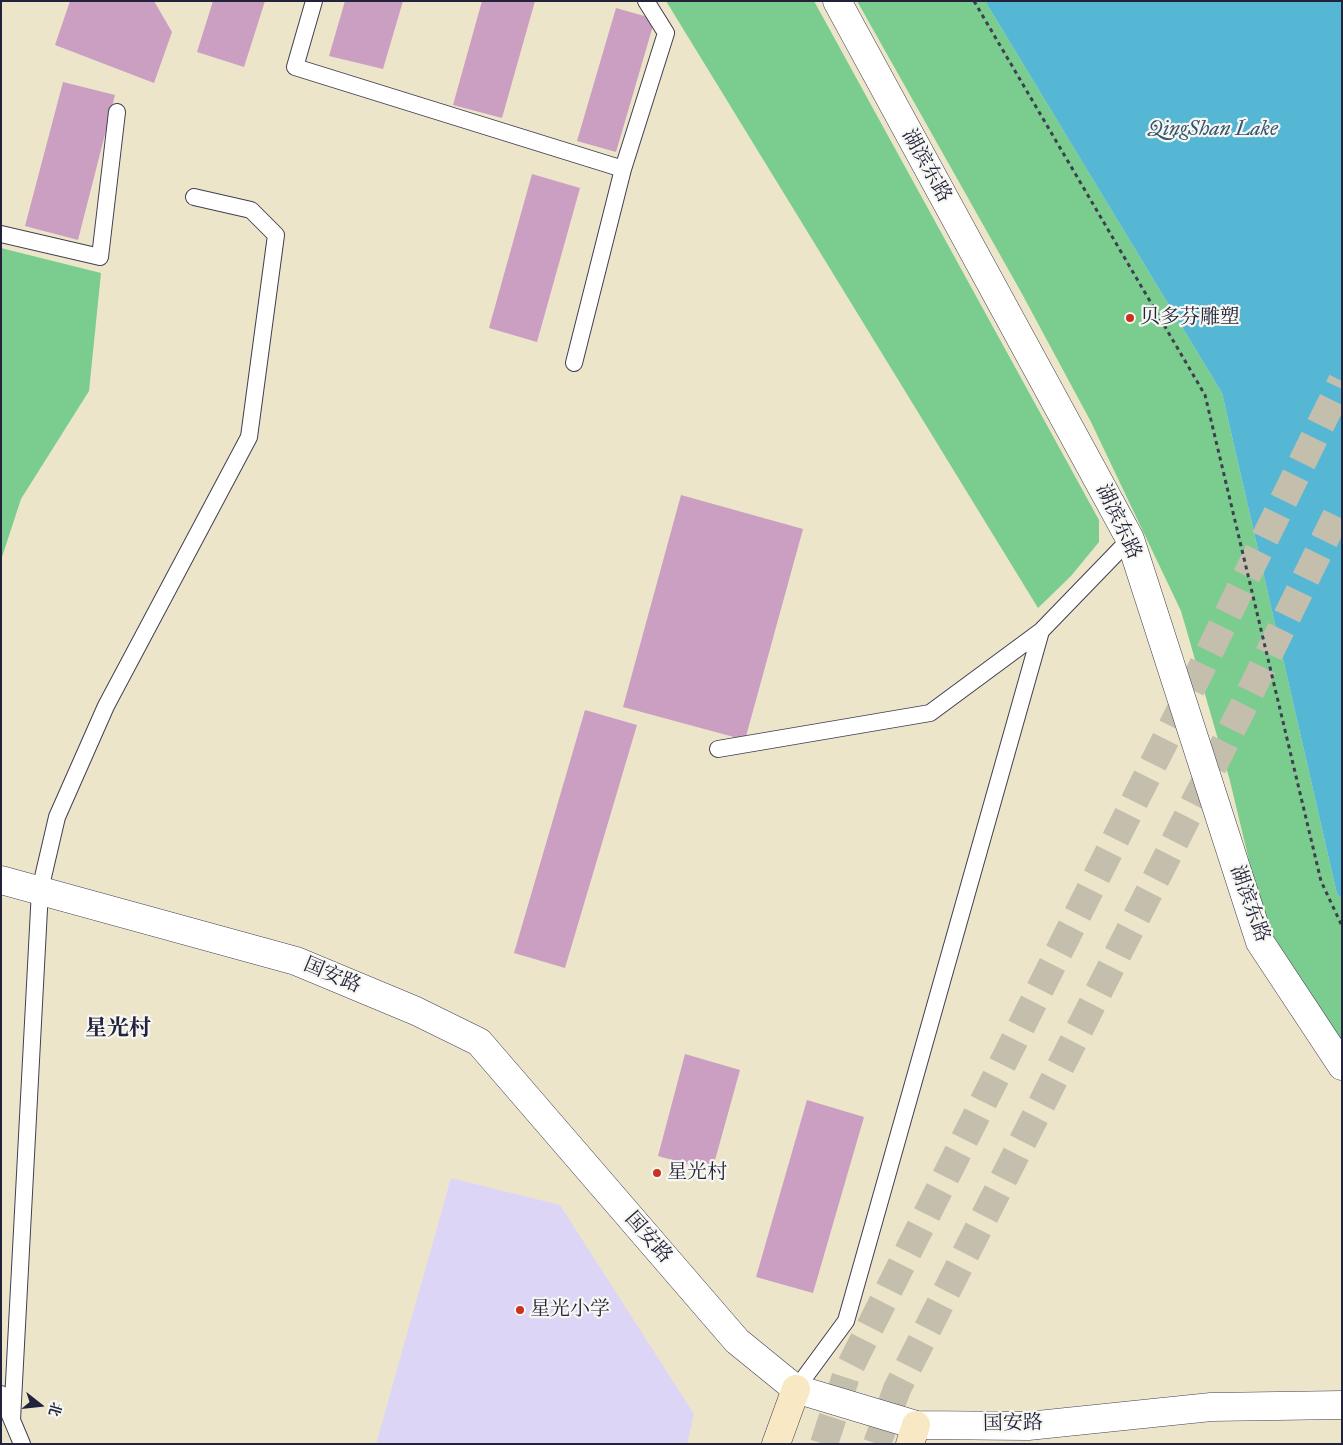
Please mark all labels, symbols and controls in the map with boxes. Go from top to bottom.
water label: QingShan Lake [1148,117,1278,143]
street label: 湖滨东路 [896,125,956,207]
place label: 贝多芬雕塑 [1140,306,1240,330]
marker: 贝多芬雕塑 [1124,312,1136,324]
street label: 湖滨东路 [1090,481,1146,563]
street label: 湖滨东路 [1224,862,1274,946]
street label: 国安路 [300,953,364,999]
district label: 星光村 [85,1017,151,1043]
place label: 星光村 [667,1161,727,1185]
marker: 星光村 [651,1167,663,1179]
street label: 国安路 [619,1207,677,1269]
place label: 星光小学 [530,1298,610,1322]
marker: 星光小学 [514,1304,526,1316]
north arrow [15,1380,65,1430]
text: 北 [45,1400,65,1418]
street label: 国安路 [983,1411,1043,1437]

